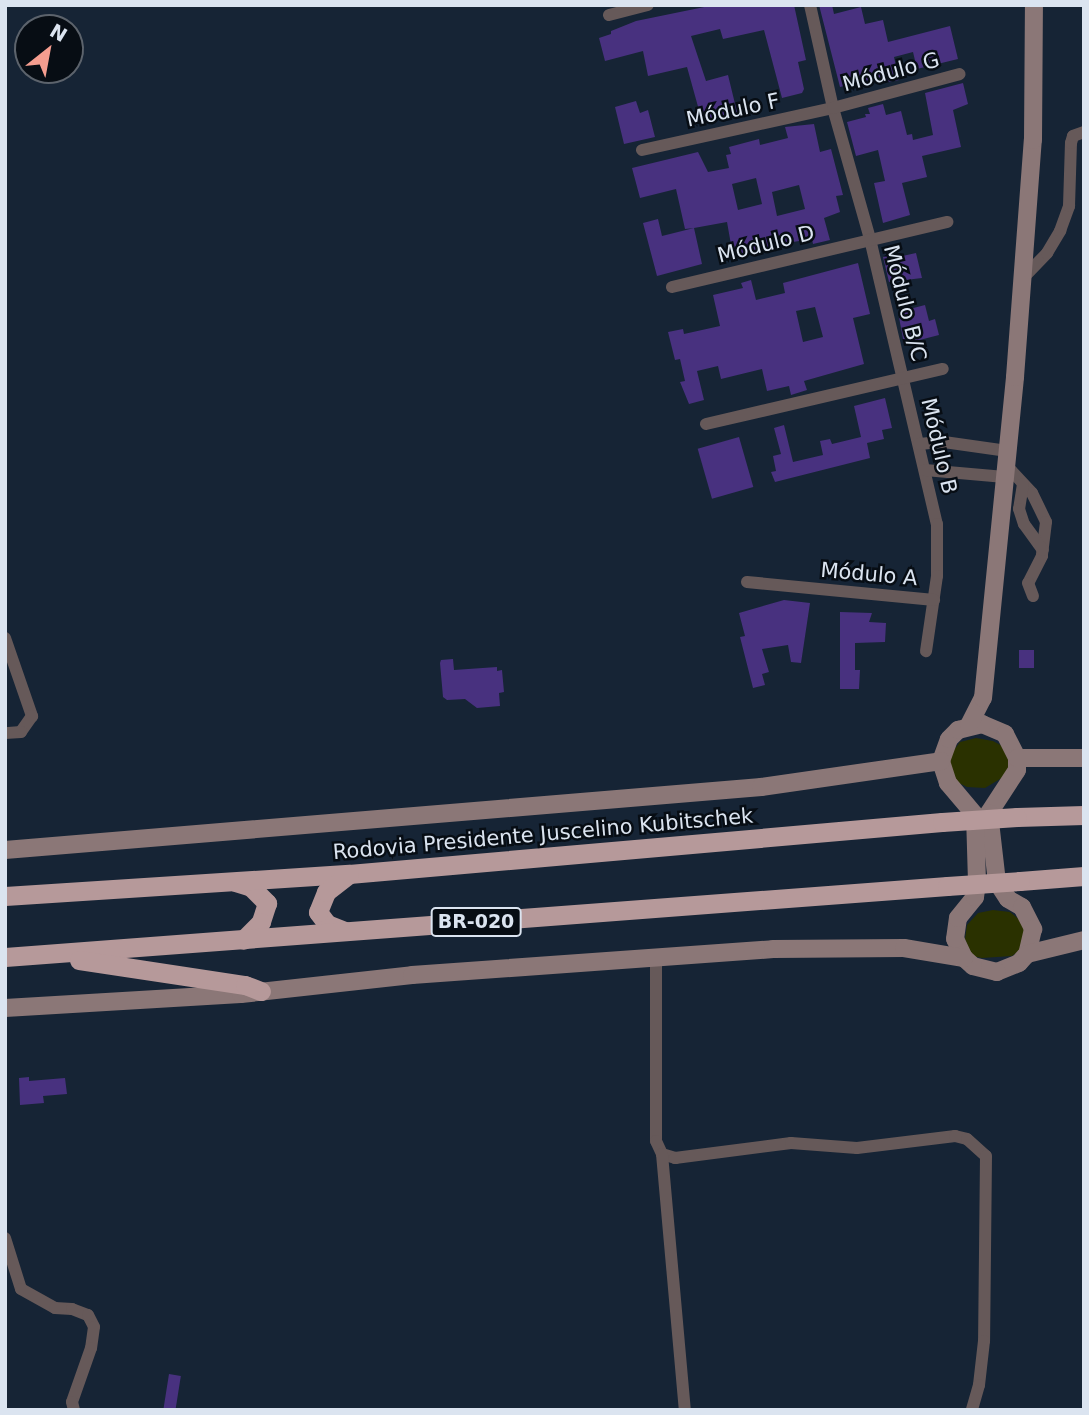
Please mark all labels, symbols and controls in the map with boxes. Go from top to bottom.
north arrow [14,14,84,84]
text: N [46,19,71,46]
street label: Módulo G [840,47,942,97]
street label: Módulo F [684,88,782,132]
street label: Módulo D [715,220,817,268]
street label: Módulo B/C [878,242,932,364]
street label: Módulo B [916,396,962,496]
street label: Módulo A [819,557,919,591]
street label: Rodovia Presidente Juscelino Kubitschek [332,803,754,865]
road number: BR-020 [430,906,522,938]

